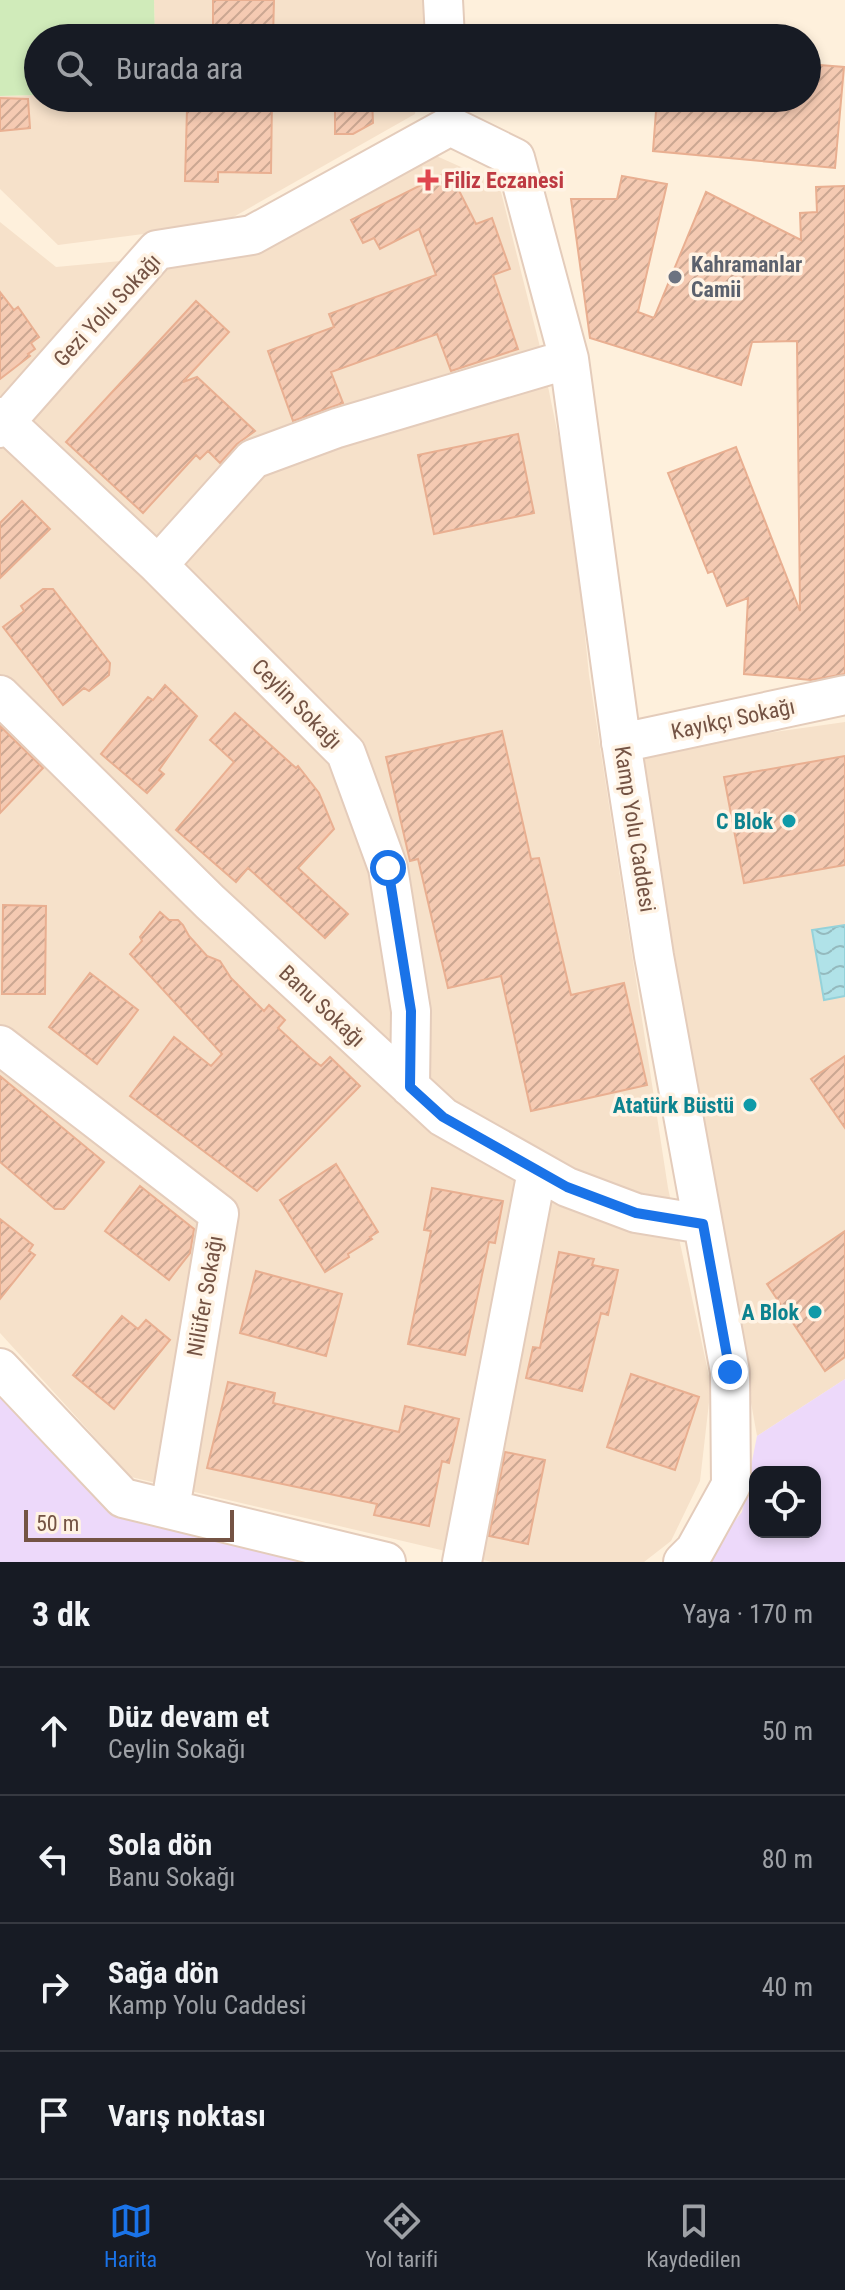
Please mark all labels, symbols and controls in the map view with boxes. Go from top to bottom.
search box [24,24,821,112]
icon: search [52,46,96,90]
text: Burada ara [116,51,243,86]
place label: Filiz Eczanesi [444,168,564,193]
marker: Filiz Eczanesi [419,171,437,189]
street label: Gezi Yolu Sokağı [49,249,165,371]
place label: Kahramanlar Camii [691,252,802,302]
marker: Kahramanlar Camii [666,268,684,286]
street label: Ceylin Sokağı [247,654,347,754]
street label: Kayıkçı Sokağı [669,694,797,744]
street label: Kamp Yolu Caddesi [610,744,660,914]
place label: C Blok [716,809,773,834]
marker: C Blok [780,812,798,830]
route start [370,850,406,886]
street label: Banu Sokağı [274,960,370,1052]
place label: Atatürk Büstü [613,1093,734,1118]
marker: Atatürk Büstü [741,1096,759,1114]
street label: Nilüfer Sokağı [182,1234,228,1358]
place label: A Blok [741,1300,799,1325]
marker: A Blok [806,1303,824,1321]
route end [712,1354,748,1390]
map controls [749,1466,821,1538]
button: locate [749,1466,821,1538]
scale bar [24,1506,234,1542]
text: 50 m [36,1511,79,1536]
text: 3 dk [32,1594,90,1634]
text: Yaya · 170 m [683,1599,813,1629]
text: Düz devam et [108,1699,269,1734]
icon: ahead [32,1709,76,1753]
text: 50 m [762,1716,813,1746]
text: Ceylin Sokağı [108,1734,246,1764]
text: Sola dön [108,1827,212,1862]
icon: left [32,1837,76,1881]
text: 80 m [762,1844,813,1874]
text: Banu Sokağı [108,1862,235,1892]
text: Sağa dön [108,1955,219,1990]
icon: right [32,1965,76,2009]
text: 40 m [762,1972,813,2002]
text: Kamp Yolu Caddesi [108,1990,306,2020]
icon: arrive [32,2093,76,2137]
text: Varış noktası [108,2098,266,2133]
tab: Harita [104,2199,157,2272]
tab: Yol tarifi [365,2199,438,2272]
tab: Kaydedilen [646,2199,741,2272]

